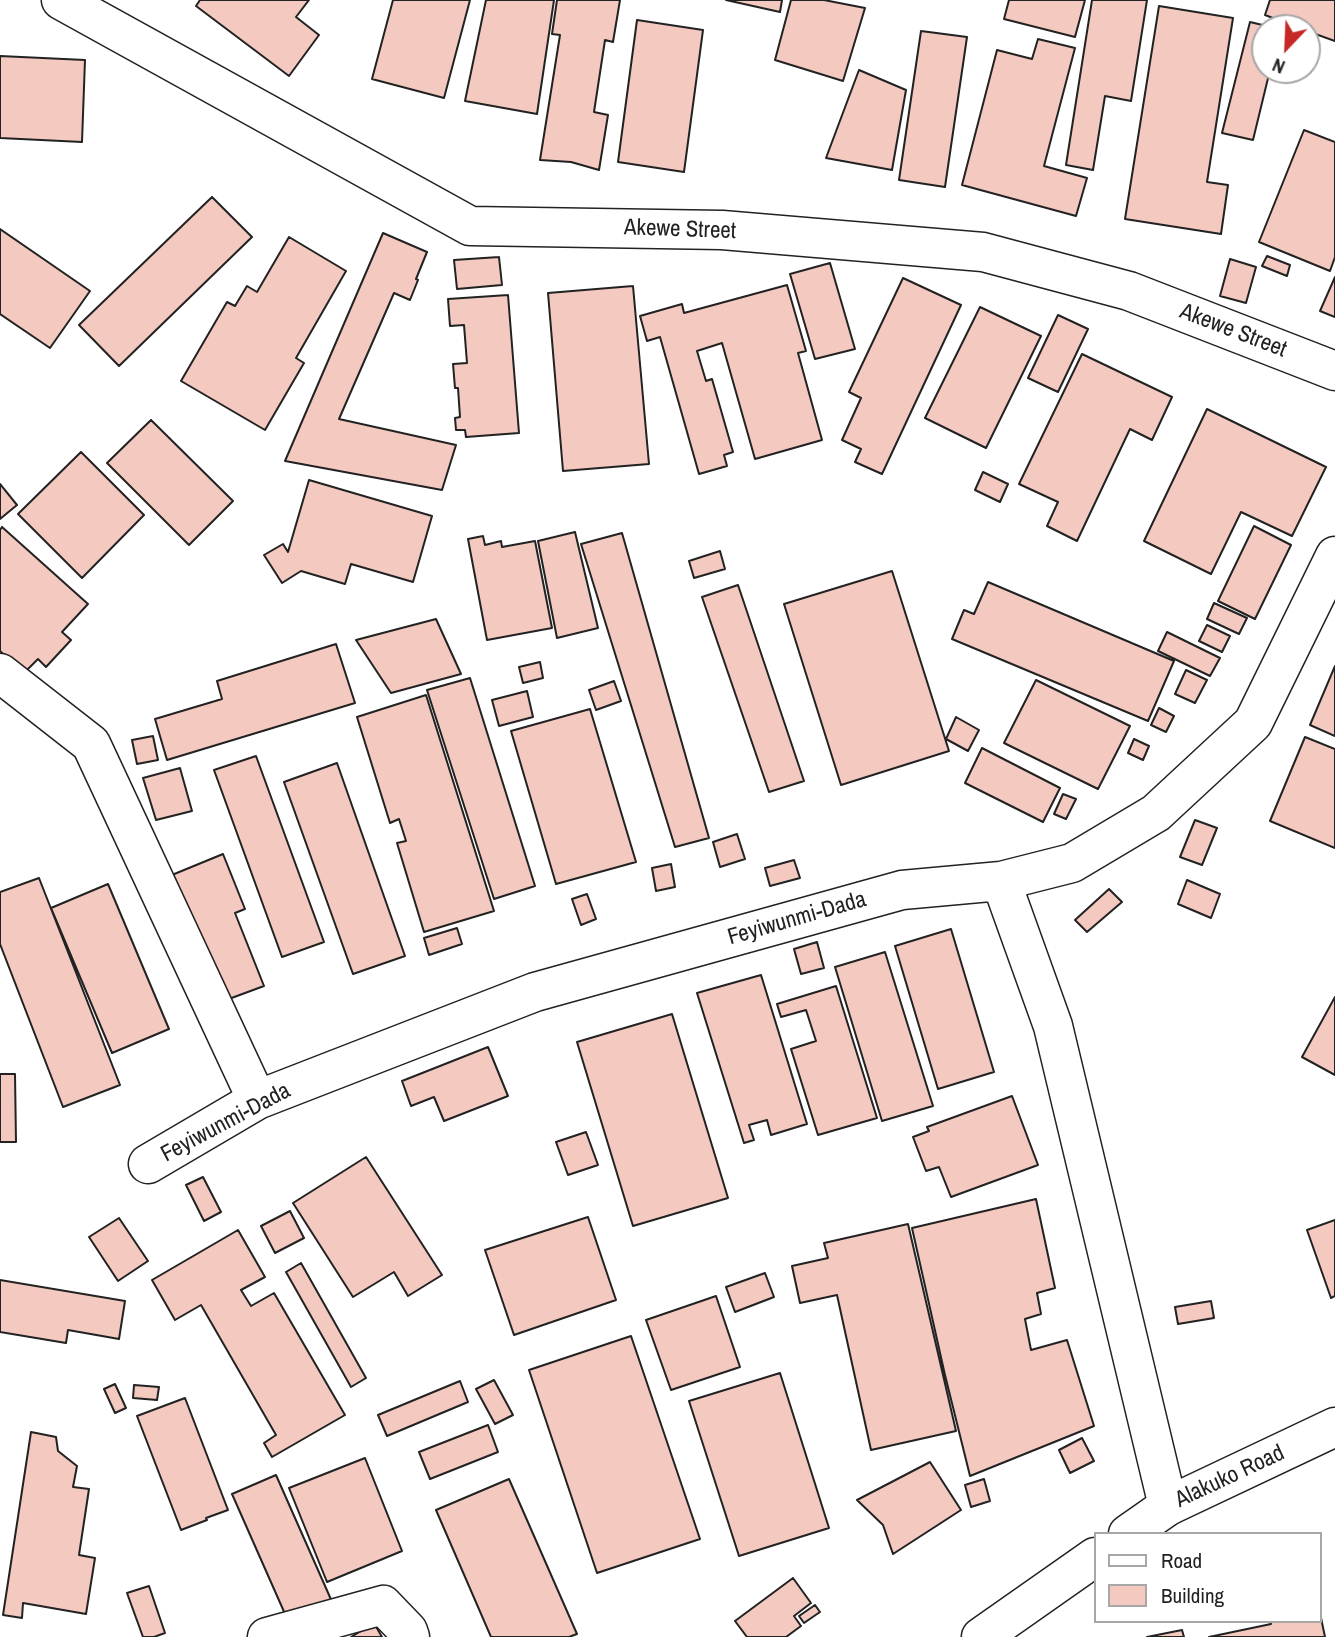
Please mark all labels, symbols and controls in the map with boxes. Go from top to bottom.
north arrow [1251,14,1321,84]
text: N [1268,52,1289,81]
street label: Akewe Street [623,214,737,246]
street label: Akewe Street [1176,298,1290,364]
street label: Feyiwunmi-Dada [725,886,869,952]
street label: Feyiwunmi-Dada [157,1077,295,1169]
street label: Alakuko Road [1171,1440,1289,1514]
legend [1094,1532,1321,1623]
text: Road [1161,1546,1202,1575]
text: Building [1161,1581,1224,1610]

